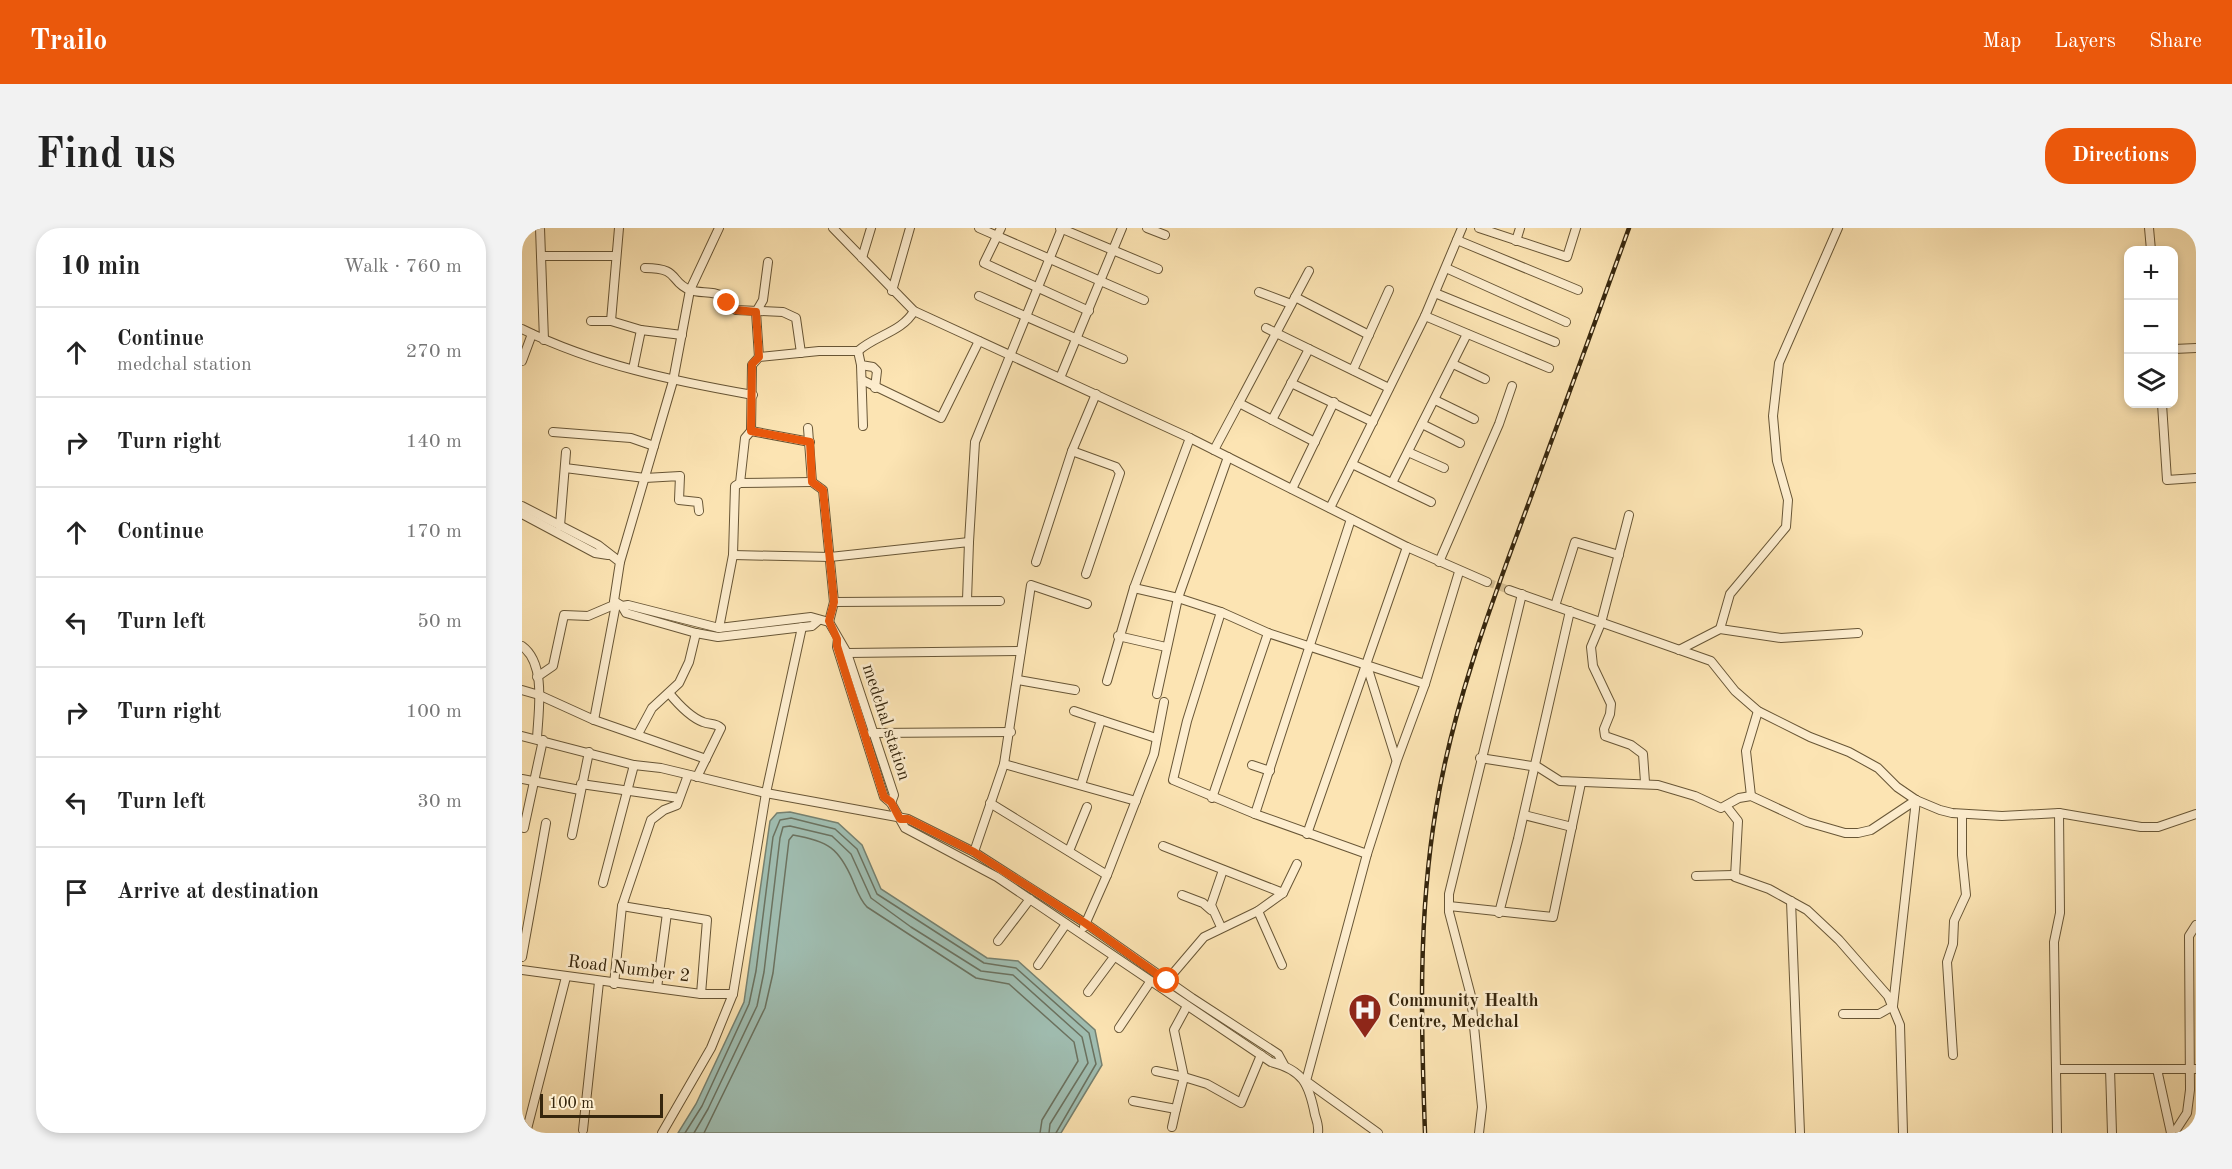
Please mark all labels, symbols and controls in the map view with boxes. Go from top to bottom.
text: Trailo [30,28,107,56]
text: Map [1982,31,2021,52]
text: Layers [2054,31,2116,52]
text: Share [2149,31,2202,52]
button: Directions [2045,128,2196,184]
text: Find us [36,135,175,177]
map controls [2124,246,2178,408]
button: + [2124,246,2178,300]
text: 10 min [60,254,140,280]
text: Walk · 760 m [343,257,462,277]
route end [713,289,739,315]
button: − [2124,300,2178,354]
text: Continue [117,328,204,350]
icon: ahead [60,336,93,369]
text: 270 m [406,342,462,362]
button: layers [2124,354,2178,408]
text: medchal station [117,355,252,375]
icon: right [60,426,93,459]
text: Turn right [117,431,221,453]
text: 140 m [406,432,462,452]
icon: ahead [60,516,93,549]
text: Continue [117,521,204,543]
text: 170 m [406,522,462,542]
icon: left [60,606,93,639]
text: Turn left [117,611,206,633]
text: 50 m [417,612,462,632]
street label: medchal station [859,662,913,783]
icon: right [60,696,93,729]
text: Turn right [117,701,221,723]
text: 100 m [406,702,462,722]
icon: left [60,786,93,819]
text: Turn left [117,791,206,813]
text: 30 m [417,792,462,812]
icon: arrive [60,876,93,909]
text: Arrive at destination [117,881,319,903]
street label: Road Number 2 [567,953,691,985]
route start [1153,967,1179,993]
hospital icon: Community Health Centre, Medchal [1347,992,1383,1039]
place label: Community Health Centre, Medchal [1388,992,1539,1031]
scale bar [540,1091,663,1118]
text: 100 m [549,1096,594,1112]

